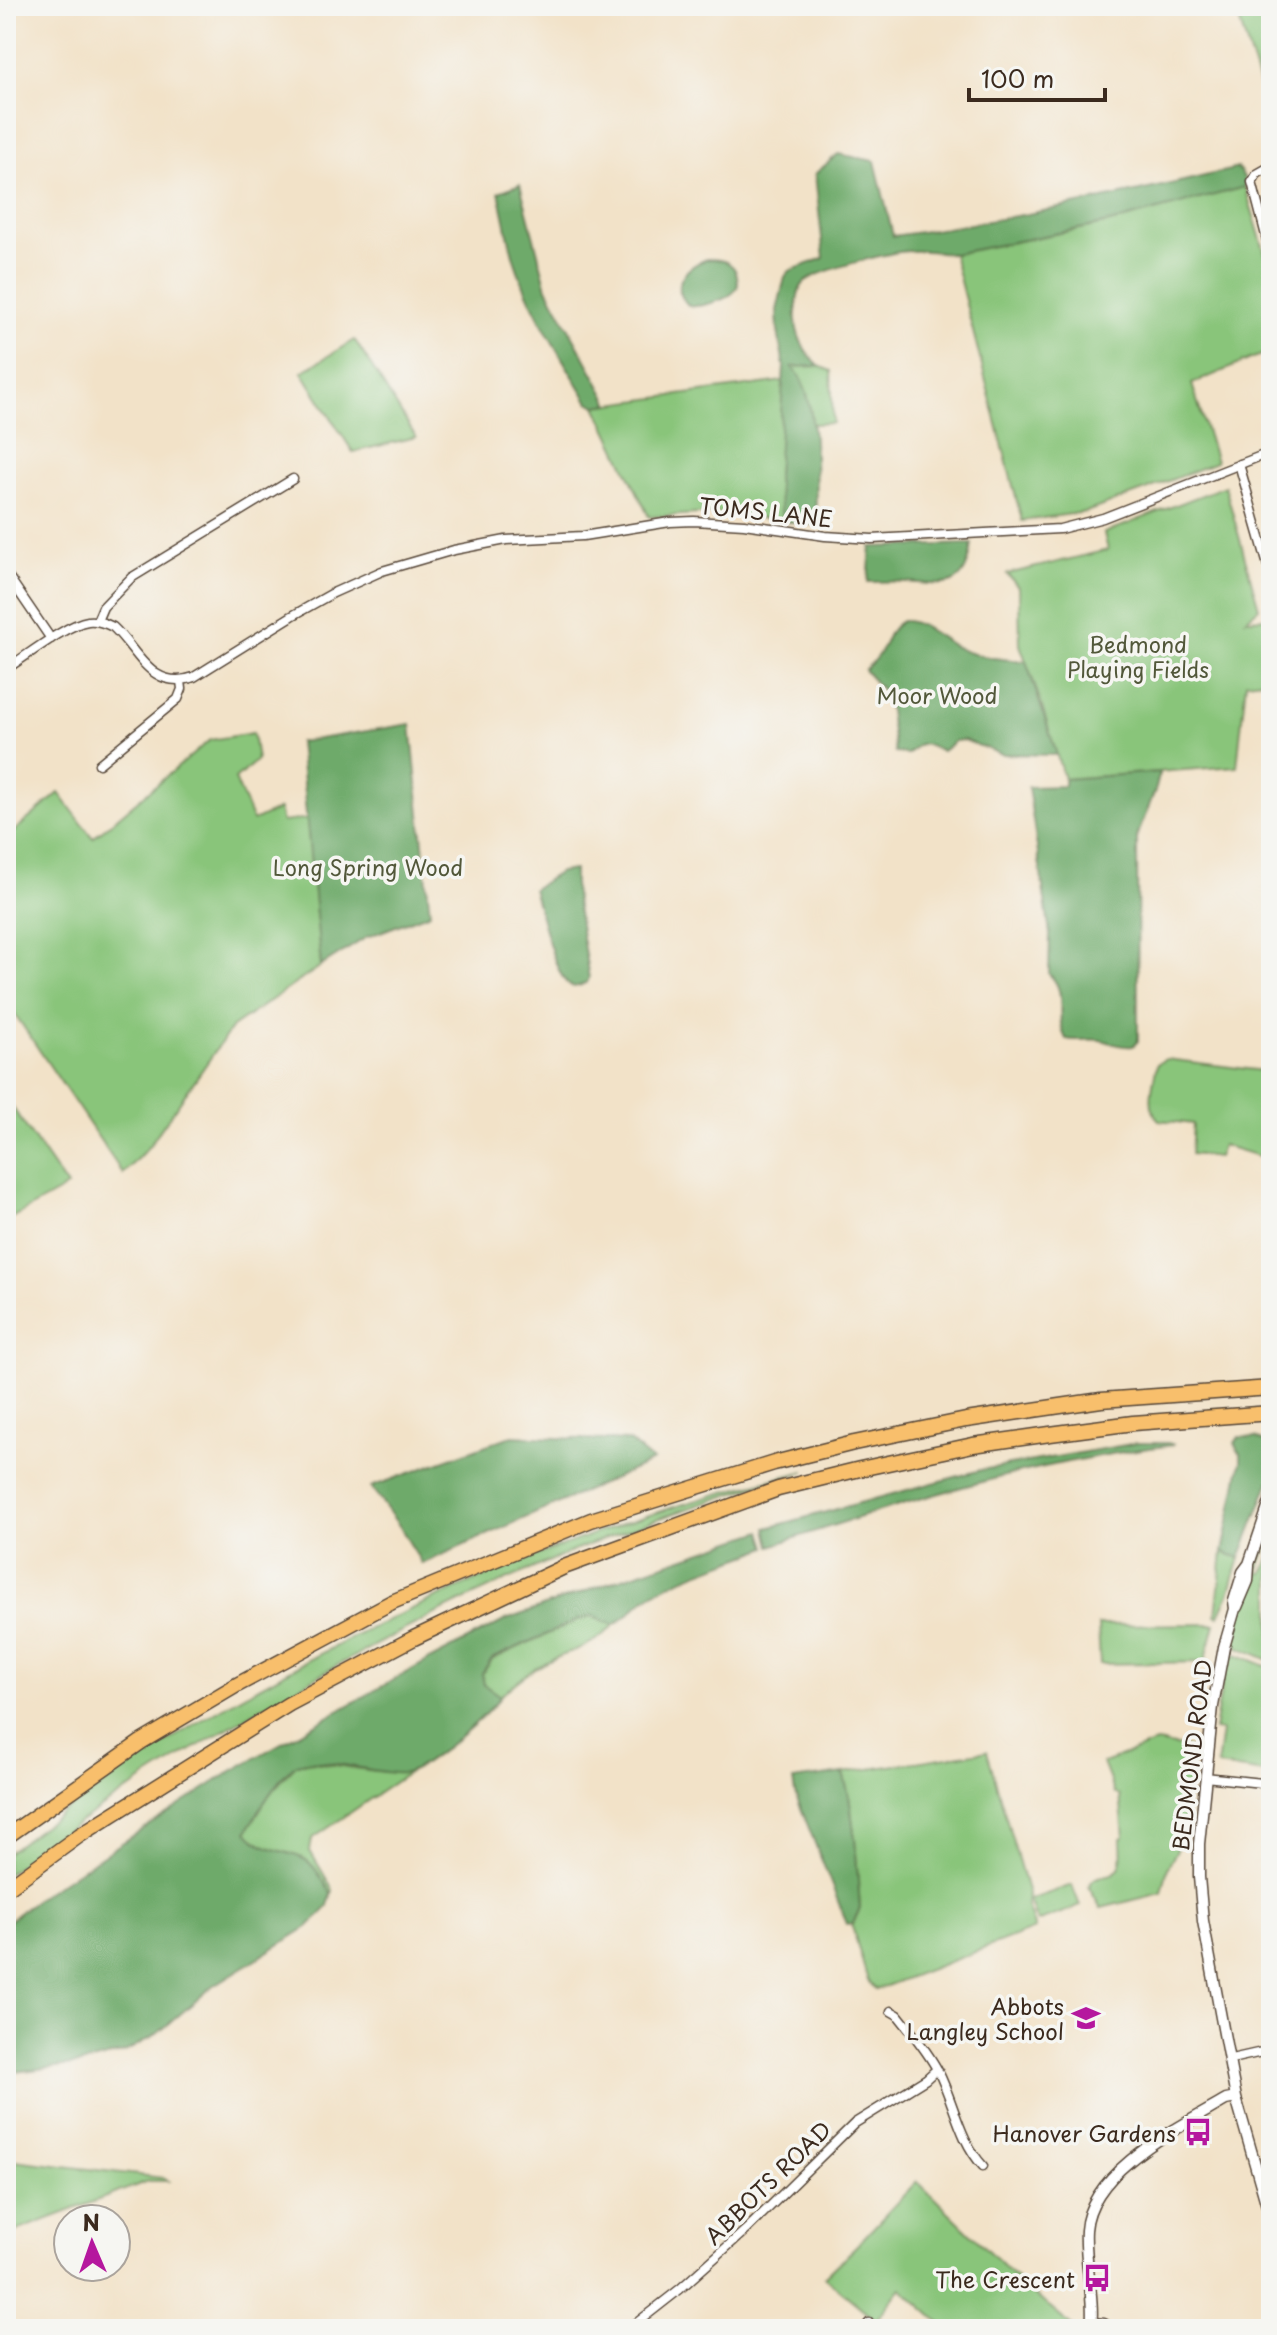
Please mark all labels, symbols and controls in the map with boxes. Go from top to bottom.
scale bar [969,52,1105,102]
text: 100 m [981,60,1054,96]
street label: TOMS LANE [698,488,834,534]
park label: Bedmond Playing Fields [1067,627,1209,685]
park label: Moor Wood [876,678,998,711]
park label: Long Spring Wood [273,850,463,883]
street label: BEDMOND ROAD [1163,1657,1219,1853]
place label: Abbots Langley School [906,1989,1064,2047]
school or university icon: Abbots Langley School [1071,2003,1101,2033]
street label: ABBOTS ROAD [696,2113,838,2251]
place label: Hanover Gardens [992,2116,1176,2149]
bus stop icon: Hanover Gardens [1183,2117,1213,2147]
north arrow [52,2203,132,2283]
text: N [82,2205,101,2238]
place label: The Crescent [935,2262,1075,2295]
bus stop icon: The Crescent [1082,2263,1112,2293]

